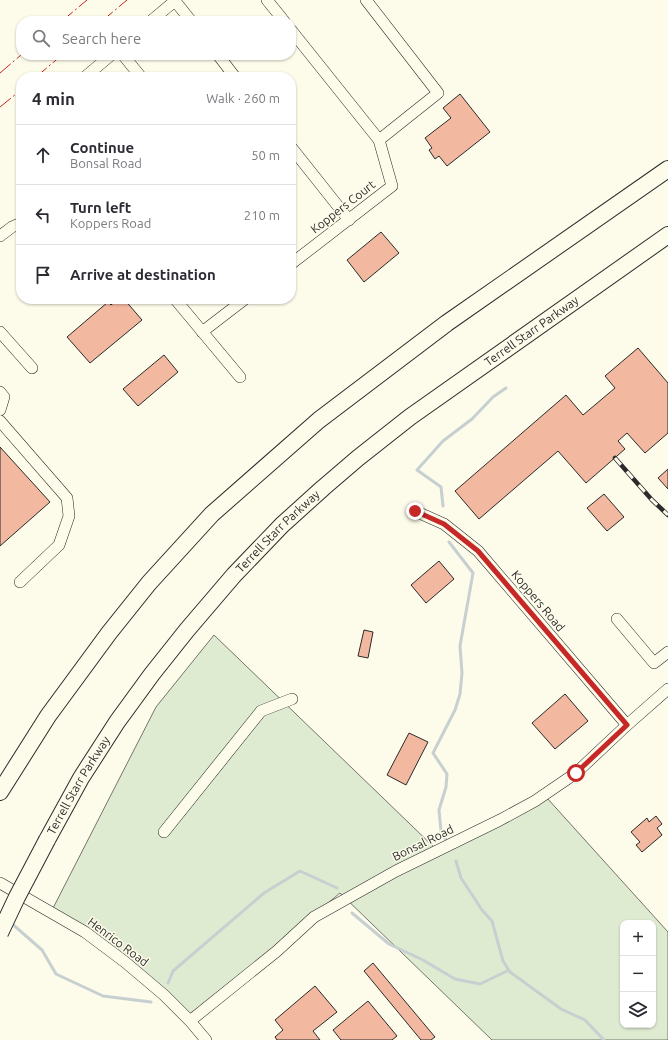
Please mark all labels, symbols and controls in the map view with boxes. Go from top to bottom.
search box [16,16,296,60]
icon: search [30,27,52,49]
text: Search here [62,30,141,47]
text: 4 min [32,89,75,108]
text: Walk · 260 m [206,91,280,105]
text: Continue [70,139,134,156]
icon: ahead [32,144,54,166]
text: 50 m [251,148,280,162]
text: Bonsal Road [70,156,142,170]
street label: Koppers Court [308,177,378,236]
text: Turn left [70,199,131,216]
icon: left [32,204,54,226]
text: 210 m [244,208,280,222]
text: Koppers Road [70,216,151,230]
icon: arrive [32,264,54,286]
text: Arrive at destination [70,266,216,283]
street label: Terrell Starr Parkway [482,293,581,368]
street label: Terrell Starr Parkway [233,487,322,575]
route end [406,502,424,520]
street label: Koppers Road [509,568,567,634]
street label: Terrell Starr Parkway [44,734,112,837]
route start [567,764,585,782]
street label: Bonsal Road [390,822,455,863]
street label: Henrico Road [86,915,151,969]
map controls [620,920,656,1028]
button: + [620,920,656,956]
button: − [620,956,656,992]
button: layers [620,992,656,1028]

